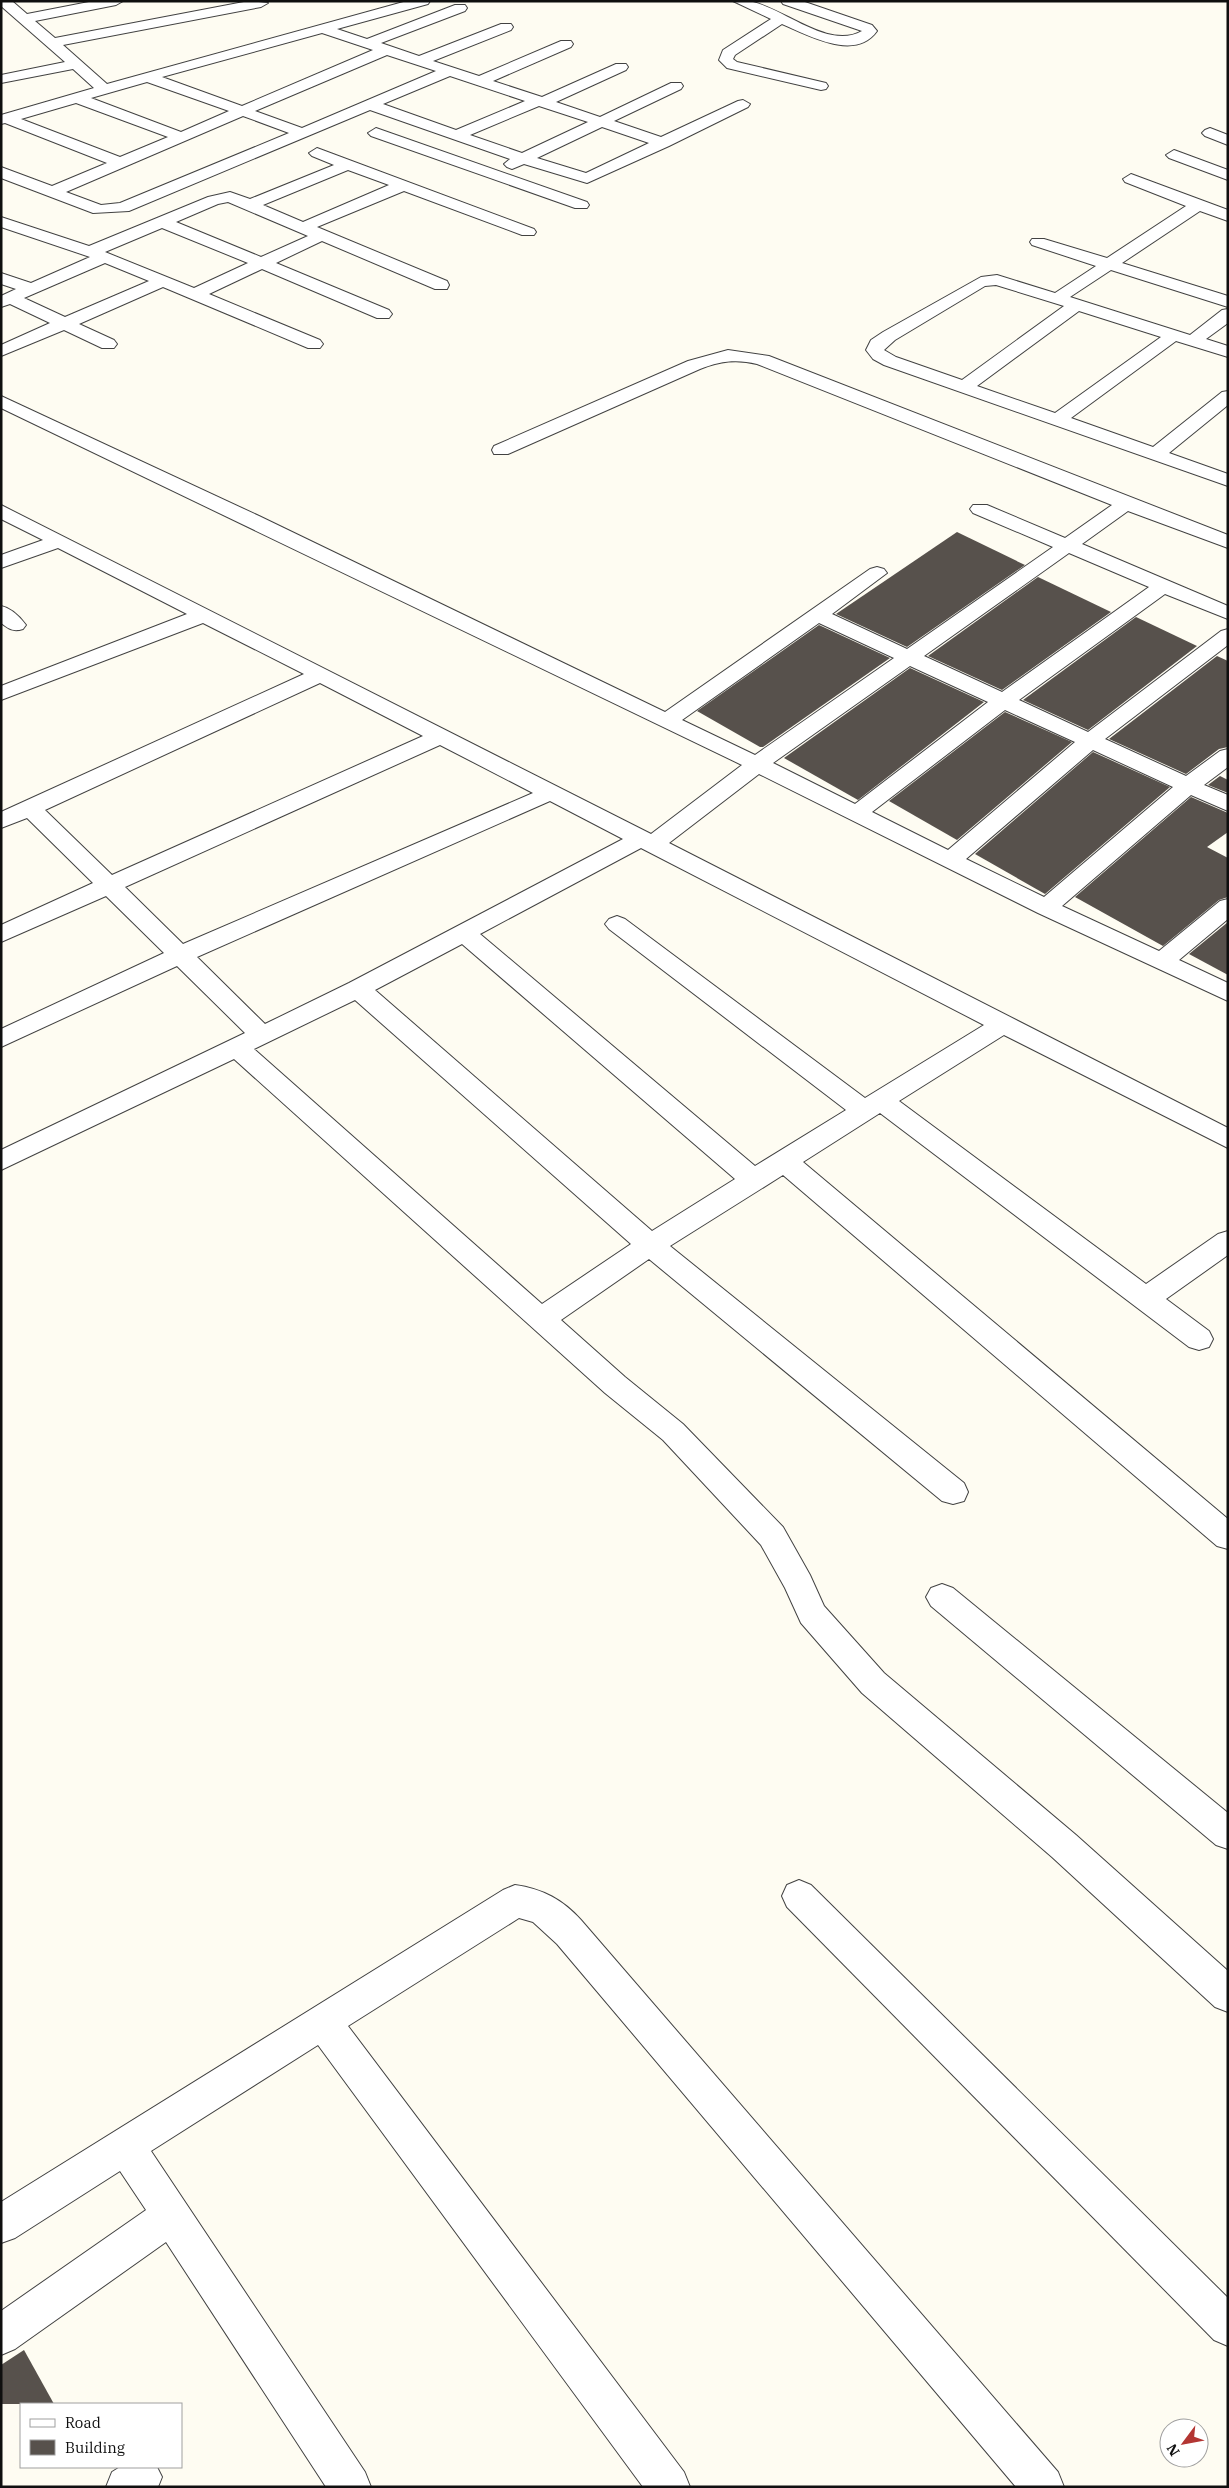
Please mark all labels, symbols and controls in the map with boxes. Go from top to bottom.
legend [20,2403,182,2468]
text: Road [65,2413,101,2432]
north arrow [1159,2418,1209,2468]
text: Building [65,2438,125,2457]
text: N [1162,2440,1184,2459]

